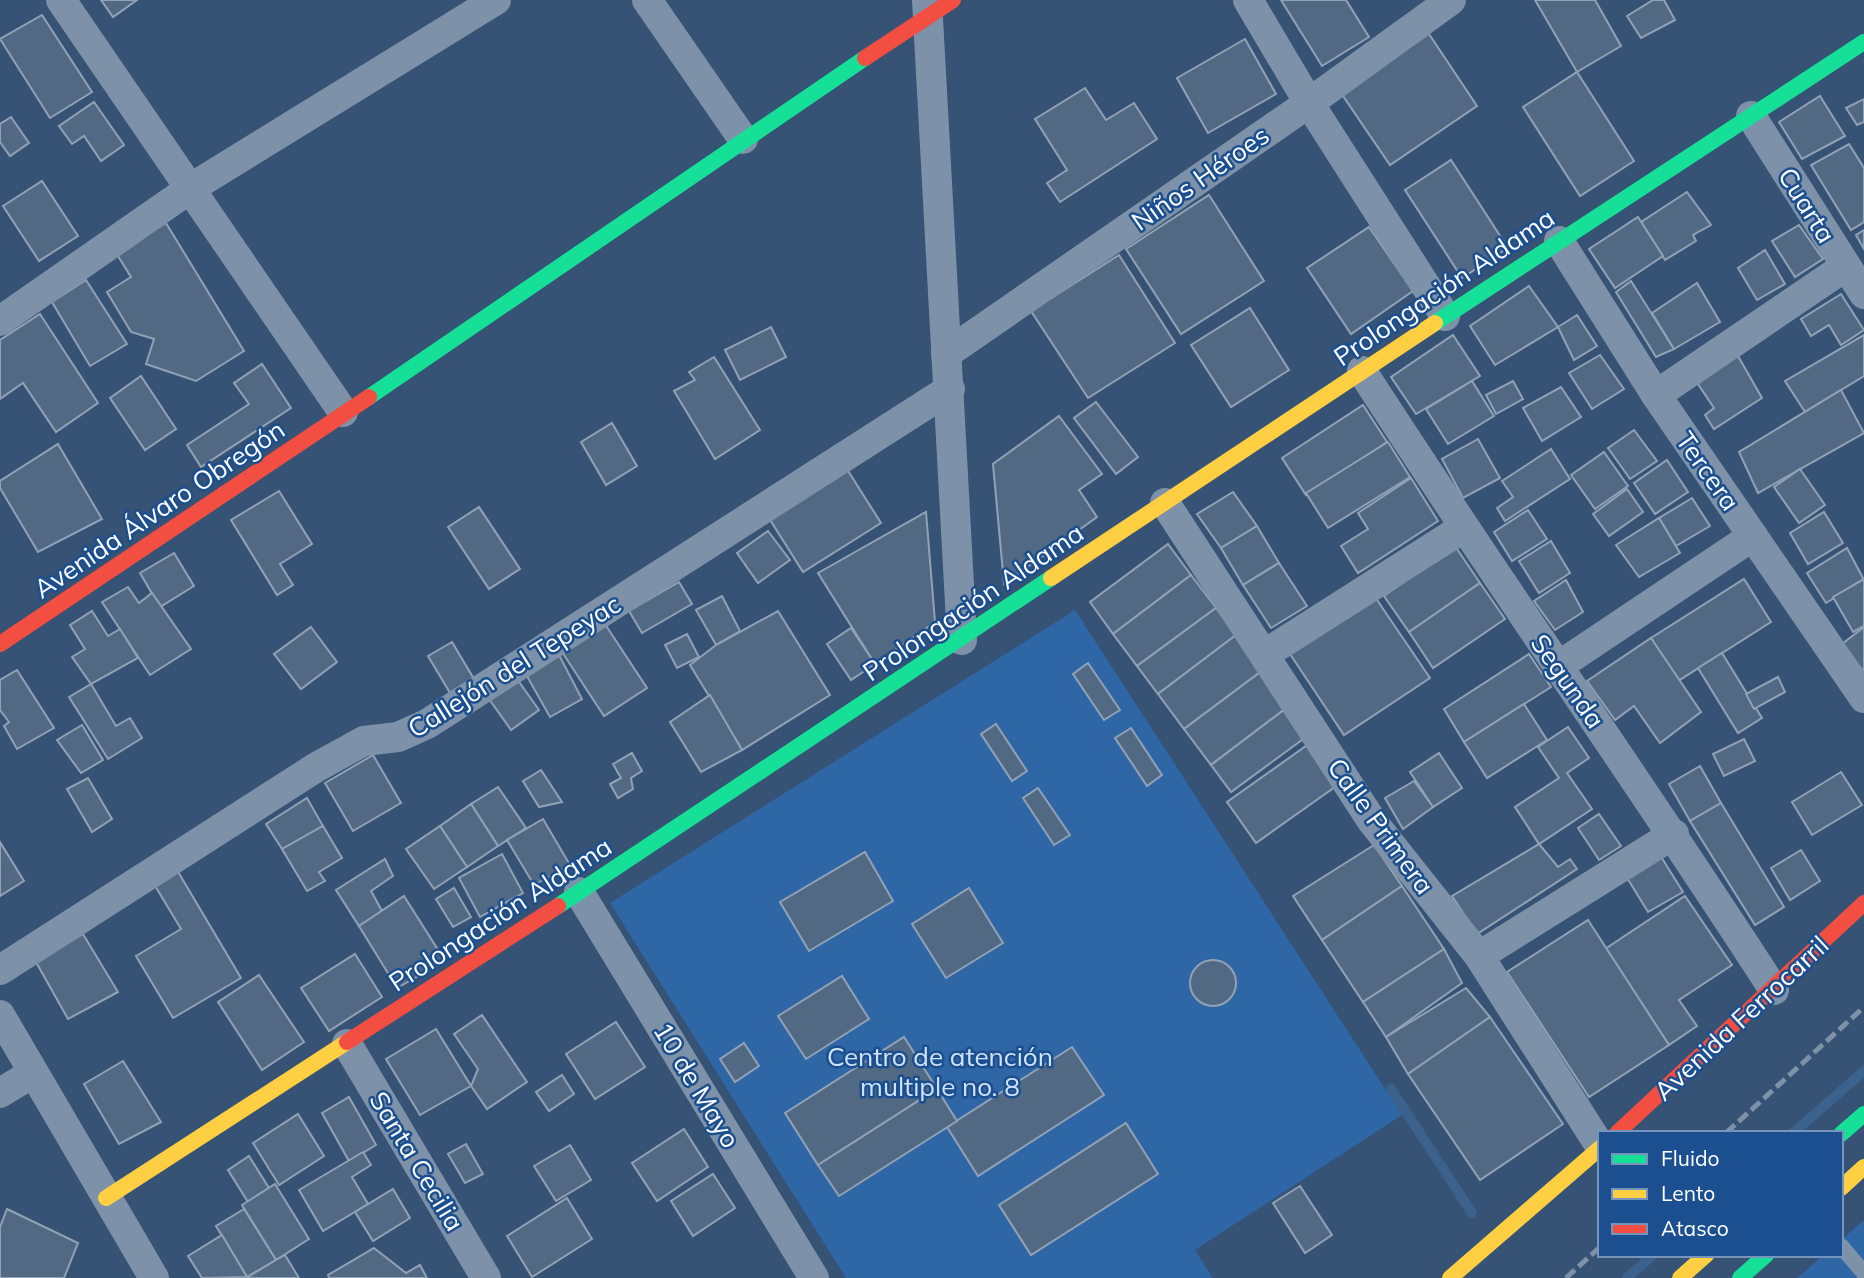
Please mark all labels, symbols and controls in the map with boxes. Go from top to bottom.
street label: Niños Héroes [1125,118,1275,238]
street label: Cuarta [1771,161,1843,249]
street label: Prolongación Aldama [1327,201,1561,373]
street label: Avenida Álvaro Obregón [27,413,291,605]
street label: Tercera [1669,425,1747,517]
street label: Prolongación Aldama [856,516,1090,688]
street label: Callejón del Tepeyac [401,587,627,745]
street label: Segunda [1524,628,1612,734]
street label: Calle Primera [1320,751,1442,901]
street label: Prolongación Aldama [382,830,618,998]
street label: Avenida Ferrocarril [1647,929,1835,1107]
street label: 10 de Mayo [647,1016,747,1154]
park label: Centro de atención multiple no. 8 [827,1040,1053,1103]
street label: Santa Cecilia [363,1085,471,1237]
legend [1598,1131,1843,1257]
text: Fluido [1661,1145,1720,1171]
text: Lento [1661,1180,1715,1206]
text: Atasco [1661,1215,1729,1241]

